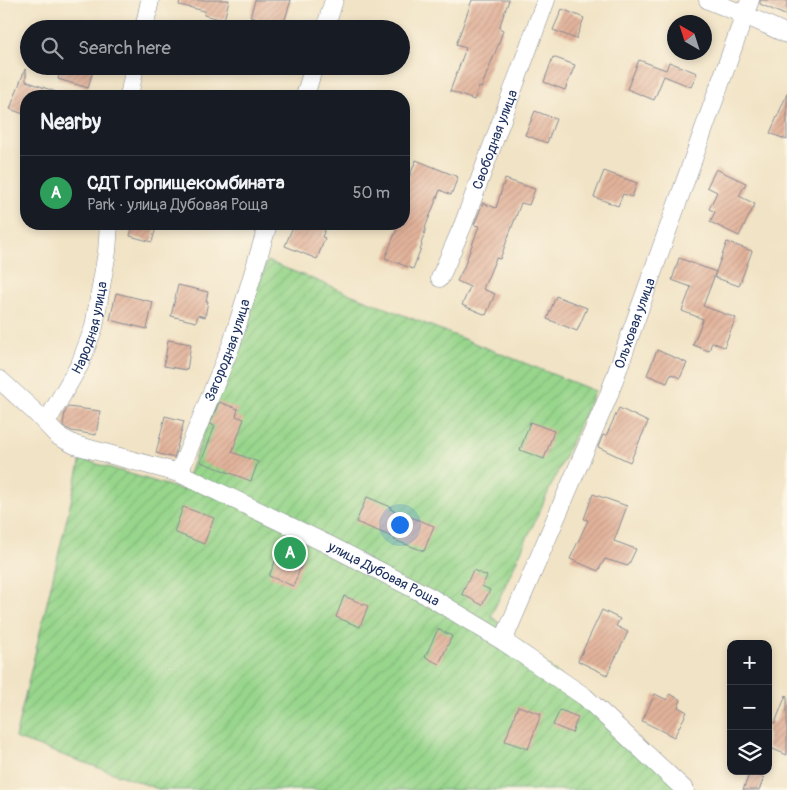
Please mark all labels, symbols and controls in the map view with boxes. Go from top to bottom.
north arrow [667,15,712,60]
search box [20,20,410,75]
icon: search [38,34,66,62]
text: Search here [78,36,171,60]
street label: Свободная улица [469,87,521,192]
text: Nearby [40,109,101,136]
text: СДТ Горпищекомбината [87,171,284,195]
text: A [51,183,61,203]
text: 50 m [353,183,390,203]
text: Park · улица Дубовая Роща [87,195,268,215]
street label: Ольховая улица [611,276,659,371]
street label: Народная улица [68,280,111,377]
street label: Загородная улица [201,297,254,404]
your location [387,512,413,538]
pin: A [274,534,306,572]
street label: улица Дубовая Роща [324,538,443,610]
map controls [727,640,772,775]
button: + [727,640,772,685]
button: − [727,685,772,730]
button: layers [727,730,772,775]

